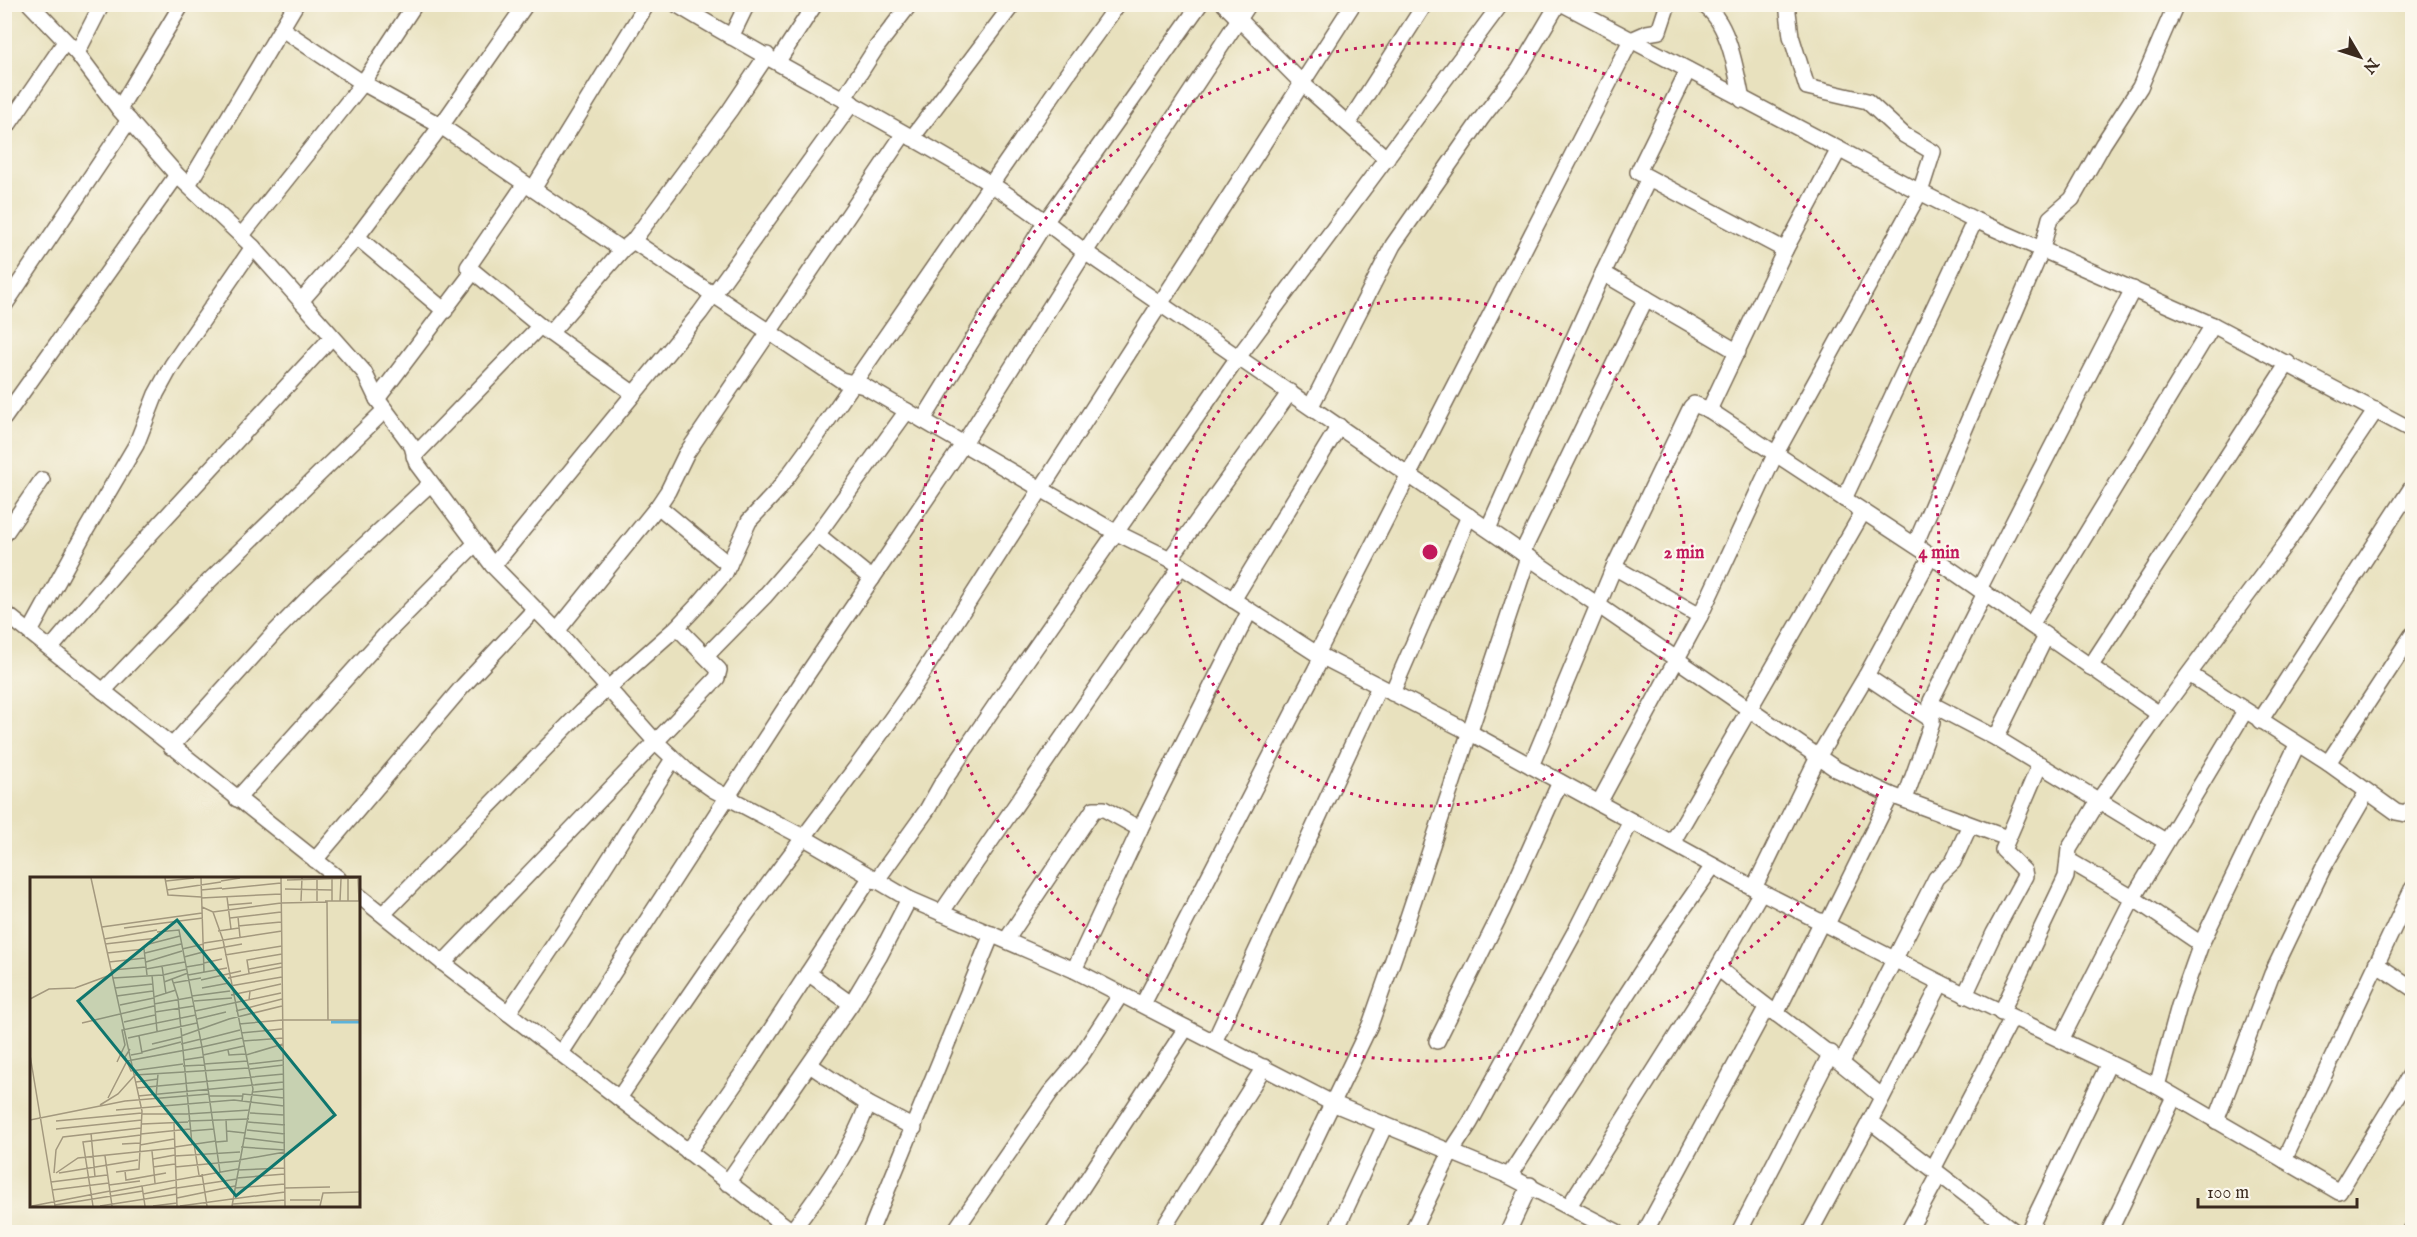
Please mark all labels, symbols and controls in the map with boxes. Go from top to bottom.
north arrow [2330,27,2390,87]
text: N [2358,53,2383,77]
centre of rings [1420,542,1440,562]
text: 2 min [1664,542,1705,565]
text: 4 min [1918,542,1960,565]
inset map [30,877,360,1207]
scale bar [2198,1171,2357,1209]
text: 100 m [2207,1182,2249,1205]

